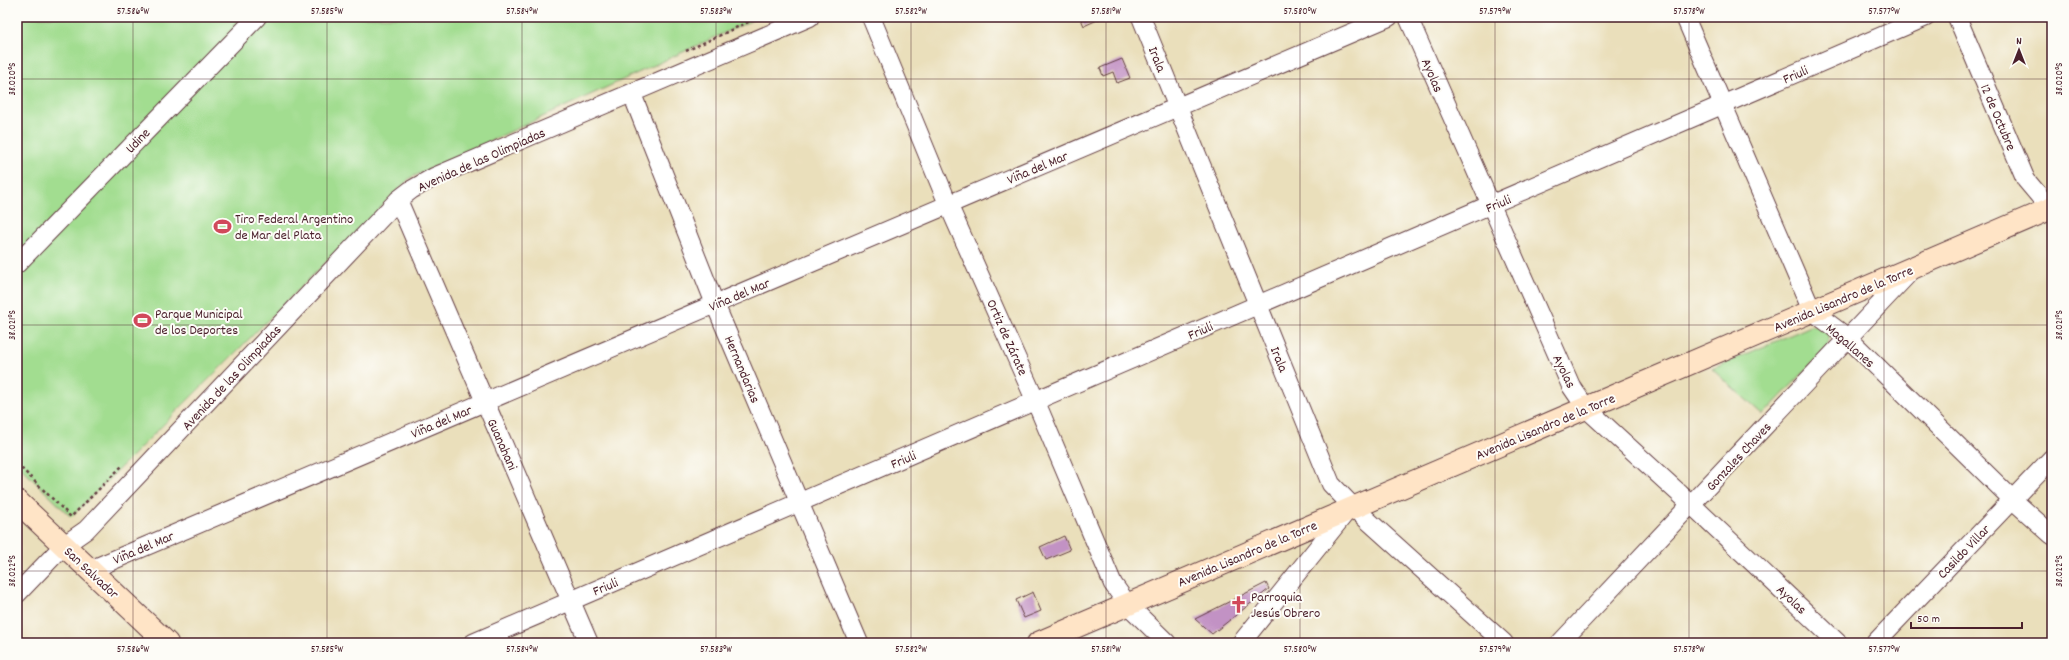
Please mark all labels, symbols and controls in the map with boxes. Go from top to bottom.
text: 57.586°W [117,5,150,19]
text: 57.585°W [311,5,343,19]
text: 57.584°W [506,5,538,19]
text: 57.583°W [700,5,732,19]
text: 57.582°W [895,5,927,19]
text: 57.581°W [1091,5,1121,19]
text: 57.580°W [1283,5,1317,19]
text: 57.579°W [1479,5,1511,19]
text: 57.578°W [1673,5,1705,19]
text: 57.577°W [1868,5,1900,19]
north arrow [1999,30,2039,70]
text: N [2016,34,2022,50]
street label: Irala [1142,44,1170,76]
street label: Ayolas [1415,56,1447,96]
street label: Friuli [1780,61,1812,90]
text: 38.020°S [6,63,20,96]
text: 38.020°S [2053,63,2067,96]
street label: 12 de Octubre [1974,81,2020,154]
street label: Udine [121,124,156,159]
street label: Avenida de las Olimpiadas [415,124,549,198]
street label: Viña del Mar [1004,147,1072,191]
street label: Friuli [1483,190,1515,219]
place label: Tiro Federal Argentino de Mar del Plata [235,210,353,246]
sports icon: Tiro Federal Argentino de Mar del Plata [212,216,232,236]
street label: Avenida Lisandro de la Torre [1771,261,1917,338]
street label: Viña del Mar [706,274,774,318]
street label: Ortiz de Zárate [980,296,1032,379]
place label: Parque Municipal de los Deportes [155,305,243,341]
text: 38.021°S [6,310,20,340]
text: 38.021°S [2053,310,2067,340]
sports icon: Parque Municipal de los Deportes [132,311,152,331]
street label: Friuli [1185,317,1217,346]
street label: Magallanes [1821,320,1879,374]
street label: Avenida de las Olimpiadas [178,321,287,436]
street label: Hernandarias [718,333,764,407]
street label: Irala [1264,344,1292,376]
street label: Ayolas [1546,352,1580,392]
street label: Avenida Lisandro de la Torre [1473,389,1619,466]
street label: Viña del Mar [408,401,476,445]
street label: Guanahani [481,416,522,474]
street label: Gonzales Chaves [1702,418,1777,496]
street label: Friuli [888,446,920,475]
street label: Avenida Lisandro de la Torre [1175,516,1321,593]
street label: Casildo Villar [1933,520,1996,584]
street label: Viña del Mar [110,527,178,571]
street label: San Salvador [59,543,123,605]
text: 38.022°S [6,555,20,587]
text: 38.022°S [2053,555,2067,587]
street label: Friuli [590,573,622,602]
street label: Ayolas [1771,581,1810,620]
place label: Parroquia Jesús Obrero [1251,588,1320,624]
church icon: Parroquia Jesús Obrero [1228,594,1248,614]
scale bar [1911,604,2022,630]
text: 50 m [1917,611,1940,628]
text: 57.586°W [117,643,150,657]
text: 57.585°W [311,643,343,657]
text: 57.584°W [506,643,538,657]
text: 57.583°W [700,643,732,657]
text: 57.582°W [895,643,927,657]
text: 57.581°W [1091,643,1121,657]
text: 57.580°W [1283,643,1317,657]
text: 57.579°W [1479,643,1511,657]
text: 57.578°W [1673,643,1705,657]
text: 57.577°W [1868,643,1900,657]

